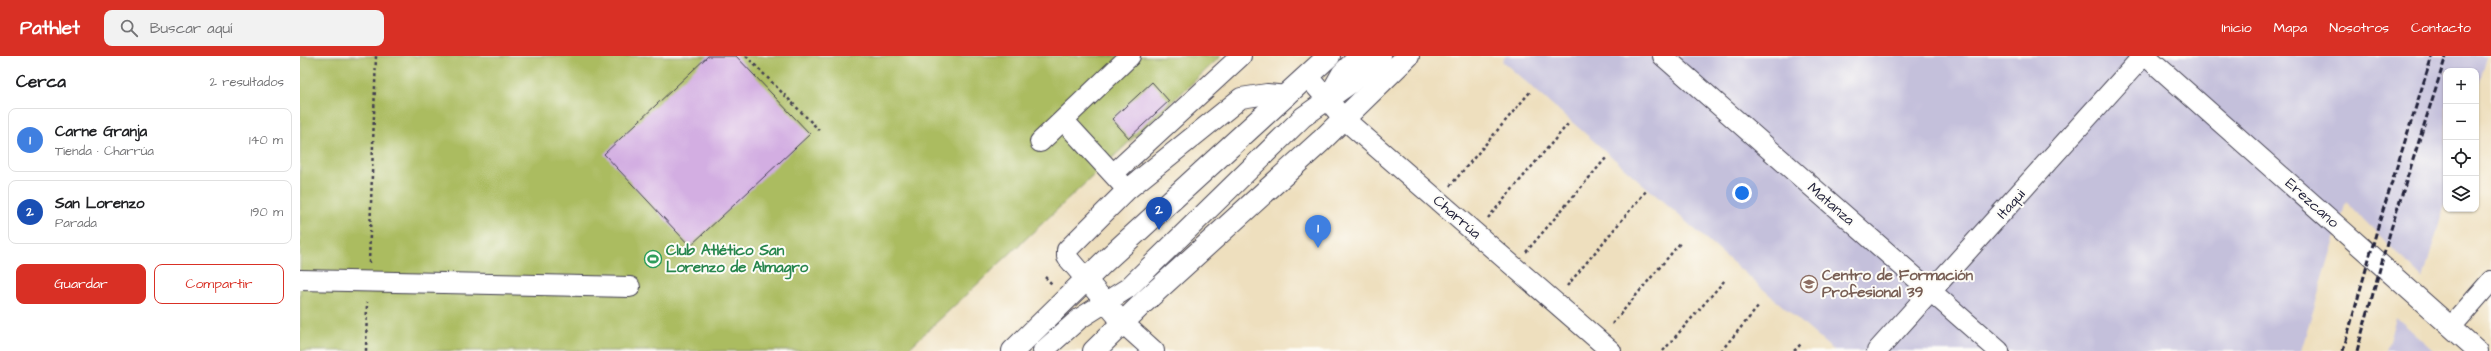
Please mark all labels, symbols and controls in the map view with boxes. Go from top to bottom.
search box [104,10,384,46]
text: Pathlet [20,15,80,42]
icon: search [118,17,140,39]
text: Buscar aquí [150,18,232,39]
text: Inicio [2221,18,2252,38]
text: Mapa [2274,18,2307,38]
text: Nosotros [2329,18,2389,38]
text: Contacto [2411,18,2471,38]
map controls [2443,68,2479,212]
button: + [2443,68,2479,104]
text: Cerca [16,70,66,94]
text: 2 resultados [210,73,284,91]
button: − [2443,104,2479,140]
text: Carne Granja [55,121,147,142]
text: 1 [29,131,31,149]
text: 140 m [249,131,283,149]
button: locate [2443,140,2479,176]
text: Tienda · Charrúa [55,142,154,160]
street label: Erezcano [2281,173,2344,233]
button: layers [2443,176,2479,212]
street label: Matanza [1803,178,1859,231]
your location [1732,183,1752,203]
street label: Itaqui [1992,184,2031,223]
street label: Charrúa [1428,190,1486,244]
text: San Lorenzo [55,193,144,214]
pin: 2 [1146,197,1172,230]
text: 2 [26,203,34,221]
text: 190 m [250,203,283,221]
text: Parada [55,214,97,232]
pin: 1 [1305,215,1331,248]
place label: Club Atlético San Lorenzo de Almagro [666,240,809,280]
sports icon: Club Atlético San Lorenzo de Almagro [643,249,663,269]
button: Guardar [16,264,146,304]
button: Compartir [154,264,284,304]
place label: Centro de Formación Profesional 39 [1822,265,1973,303]
school or university icon: Centro de Formación Profesional 39 [1799,274,1819,294]

